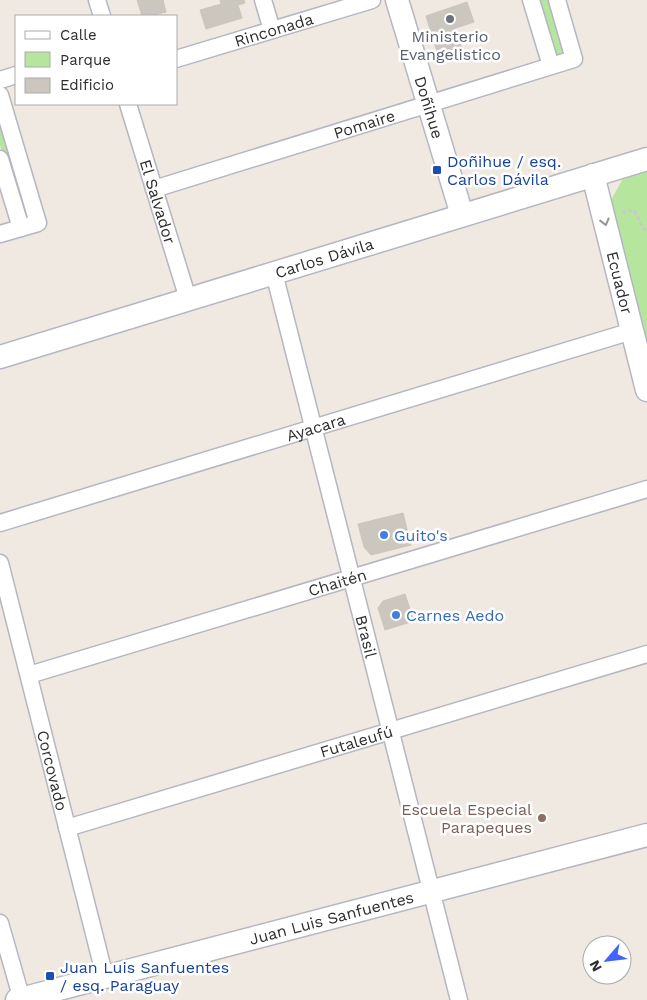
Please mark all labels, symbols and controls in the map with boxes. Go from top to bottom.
street label: Rinconada [232,9,316,51]
marker: Ministerio Evangelistico [444,13,456,25]
legend [15,15,178,105]
text: Calle [60,26,97,44]
place label: Ministerio Evangelistico [399,27,501,64]
text: Parque [60,51,111,69]
street label: Doñihue [411,74,447,141]
text: Edificio [60,76,114,94]
street label: Pomaire [331,106,397,143]
place label: Doñihue / esq. Carlos Dávila [447,152,561,189]
street label: El Salvador [136,157,180,247]
marker: Doñihue / esq. Carlos Dávila [431,164,443,176]
one-way arrow [599,218,610,227]
street label: Carlos Dávila [273,234,376,282]
street label: Ecuador [603,249,637,317]
street label: Ayacara [284,410,348,445]
place label: Guito's [394,526,448,545]
marker: Guito's [378,529,390,541]
street label: Chaitén [306,565,369,600]
place label: Carnes Aedo [406,606,504,625]
marker: Carnes Aedo [390,609,402,621]
street label: Brasil [351,613,381,660]
street label: Futaleufú [318,722,395,762]
street label: Corcovado [33,728,71,813]
place label: Escuela Especial Parapeques [401,800,532,837]
marker: Escuela Especial Parapeques [536,812,548,824]
street label: Juan Luis Sanfuentes [247,888,416,949]
north arrow [582,935,632,985]
place label: Juan Luis Sanfuentes / esq. Paraguay [60,958,229,995]
text: N [586,958,605,974]
marker: Juan Luis Sanfuentes / esq. Paraguay [44,970,56,982]

